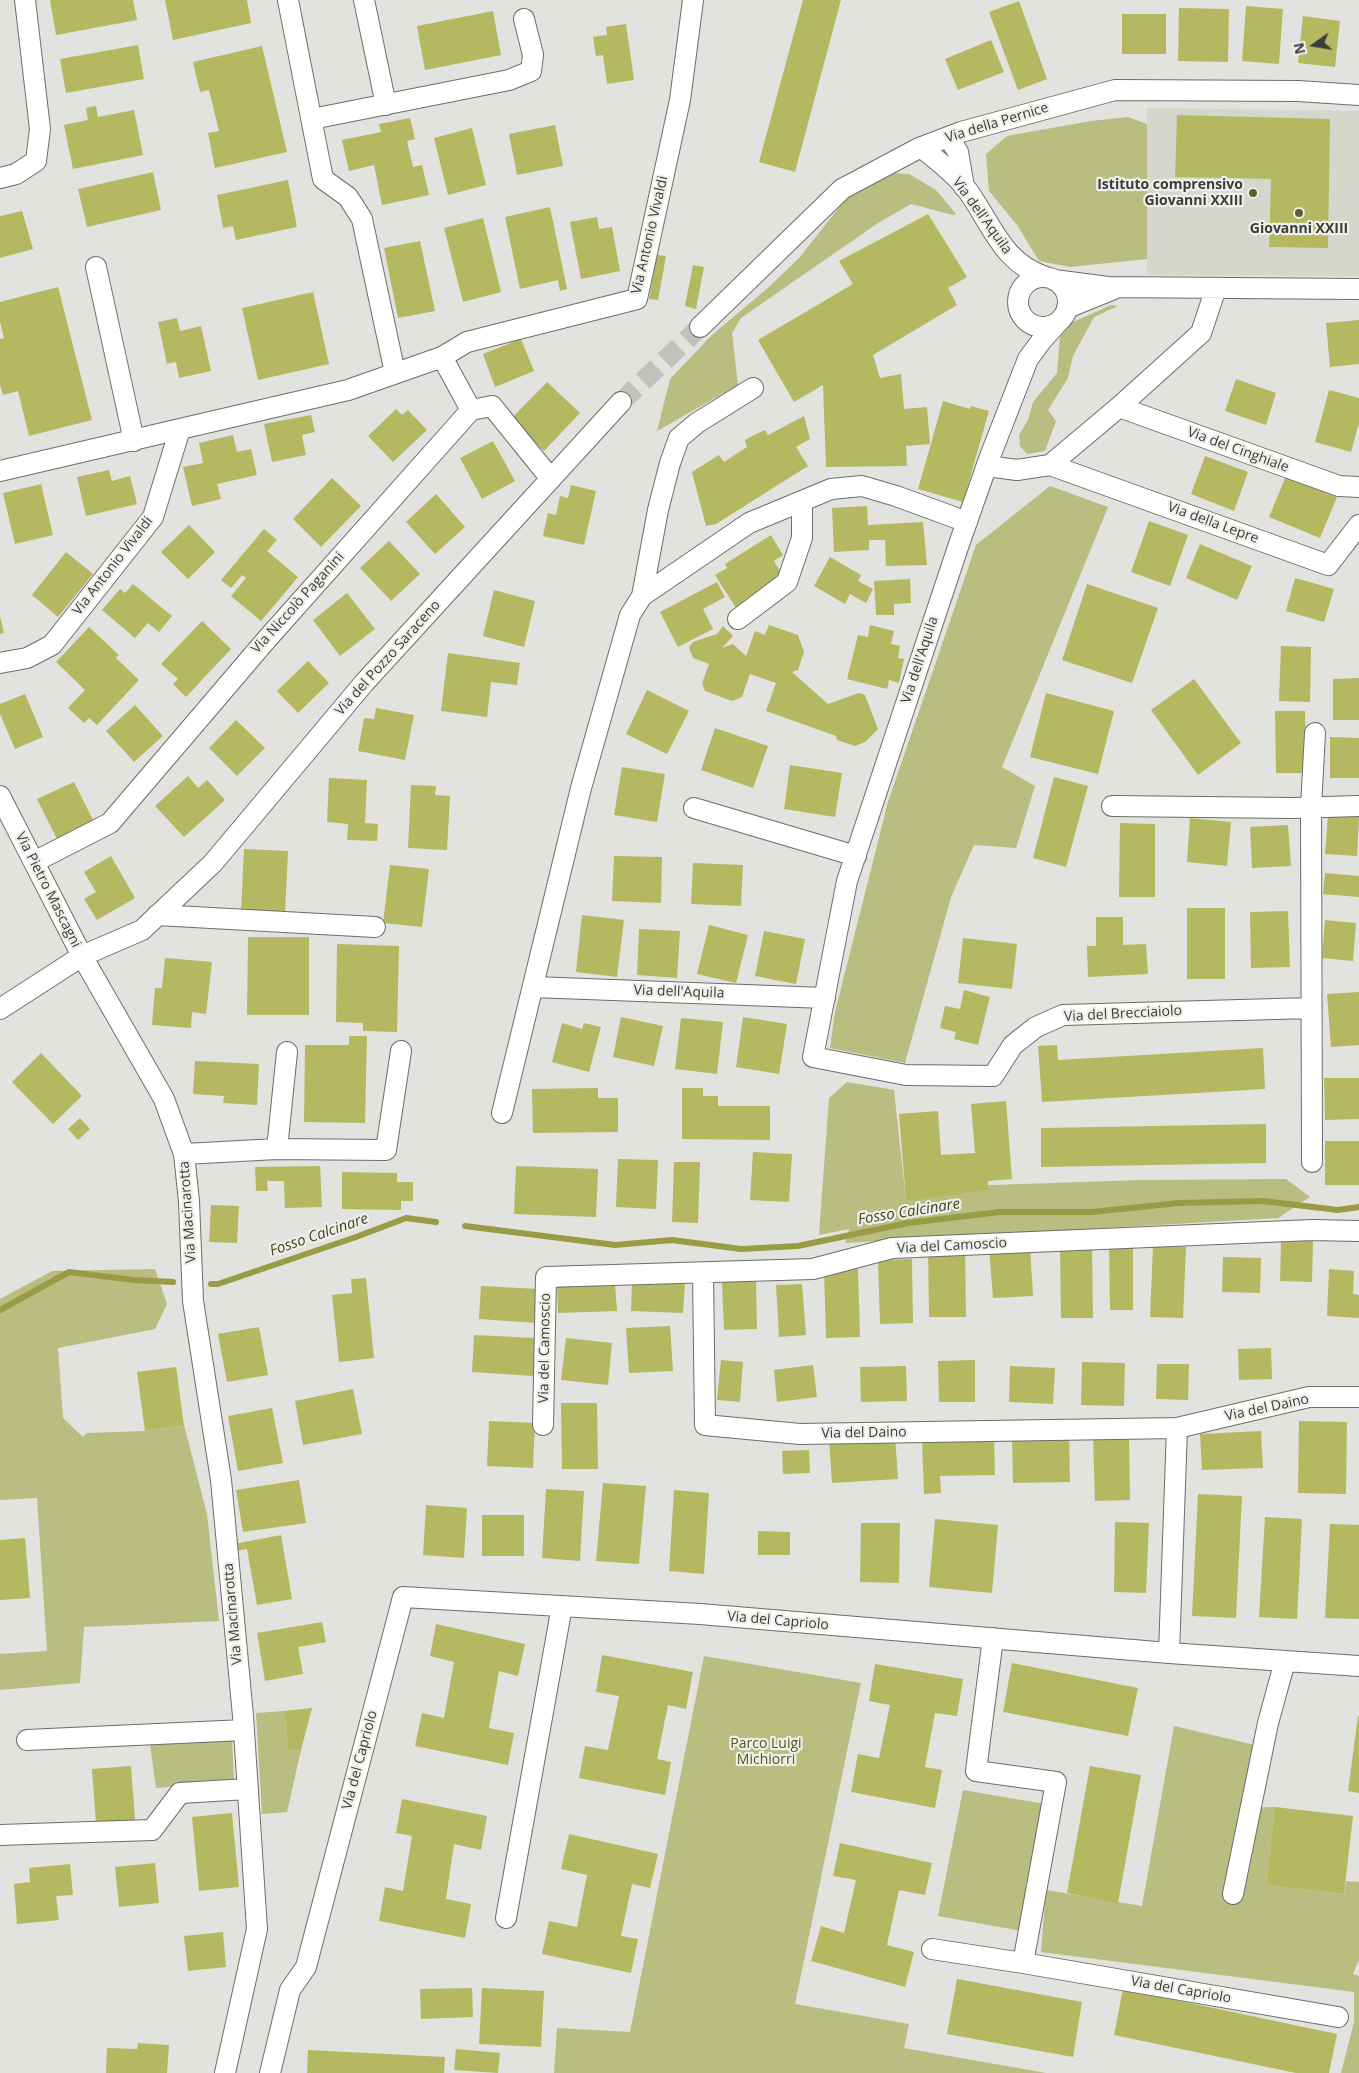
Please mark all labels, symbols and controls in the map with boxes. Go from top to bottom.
north arrow [1289,20,1339,70]
text: N [1288,41,1309,56]
street label: Via della Pernice [943,99,1051,147]
street label: Via Antonio Vivaldi [628,174,672,296]
street label: Via dell'Aquila [949,174,1015,258]
place label: Istituto comprensivo Giovanni XXIII [1097,177,1243,210]
marker: Istituto comprensivo Giovanni XXIII [1247,187,1259,199]
marker: Giovanni XXIII [1293,207,1305,219]
place label: Giovanni XXIII [1250,221,1348,237]
street label: Via del Cinghiale [1185,424,1291,476]
street label: Via della Lepre [1165,499,1261,547]
street label: Via Antonio Vivaldi [69,513,157,619]
street label: Via Niccolò Paganini [248,549,348,657]
street label: Via del Pozzo Saraceno [332,597,444,719]
street label: Via dell'Aquila [898,614,942,706]
street label: Via Pietro Mascagni [12,830,84,950]
street label: Via dell'Aquila [633,982,725,1002]
street label: Via del Brecciaiolo [1064,1003,1182,1025]
street label: Via Macinarotta [176,1160,200,1264]
water label: Fosso Calcinare [857,1195,961,1229]
water label: Fosso Calcinare [267,1210,371,1260]
street label: Via del Camoscio [897,1235,1007,1257]
street label: Via del Camoscio [536,1293,554,1403]
street label: Via del Daino [1223,1391,1311,1425]
street label: Via del Daino [821,1424,907,1442]
street label: Via Macinarotta [220,1562,246,1666]
street label: Via del Capriolo [727,1608,829,1634]
street label: Via del Capriolo [339,1709,381,1811]
park label: Parco Luigi Michiorri [730,1736,802,1768]
street label: Via del Capriolo [1129,1973,1233,2007]

